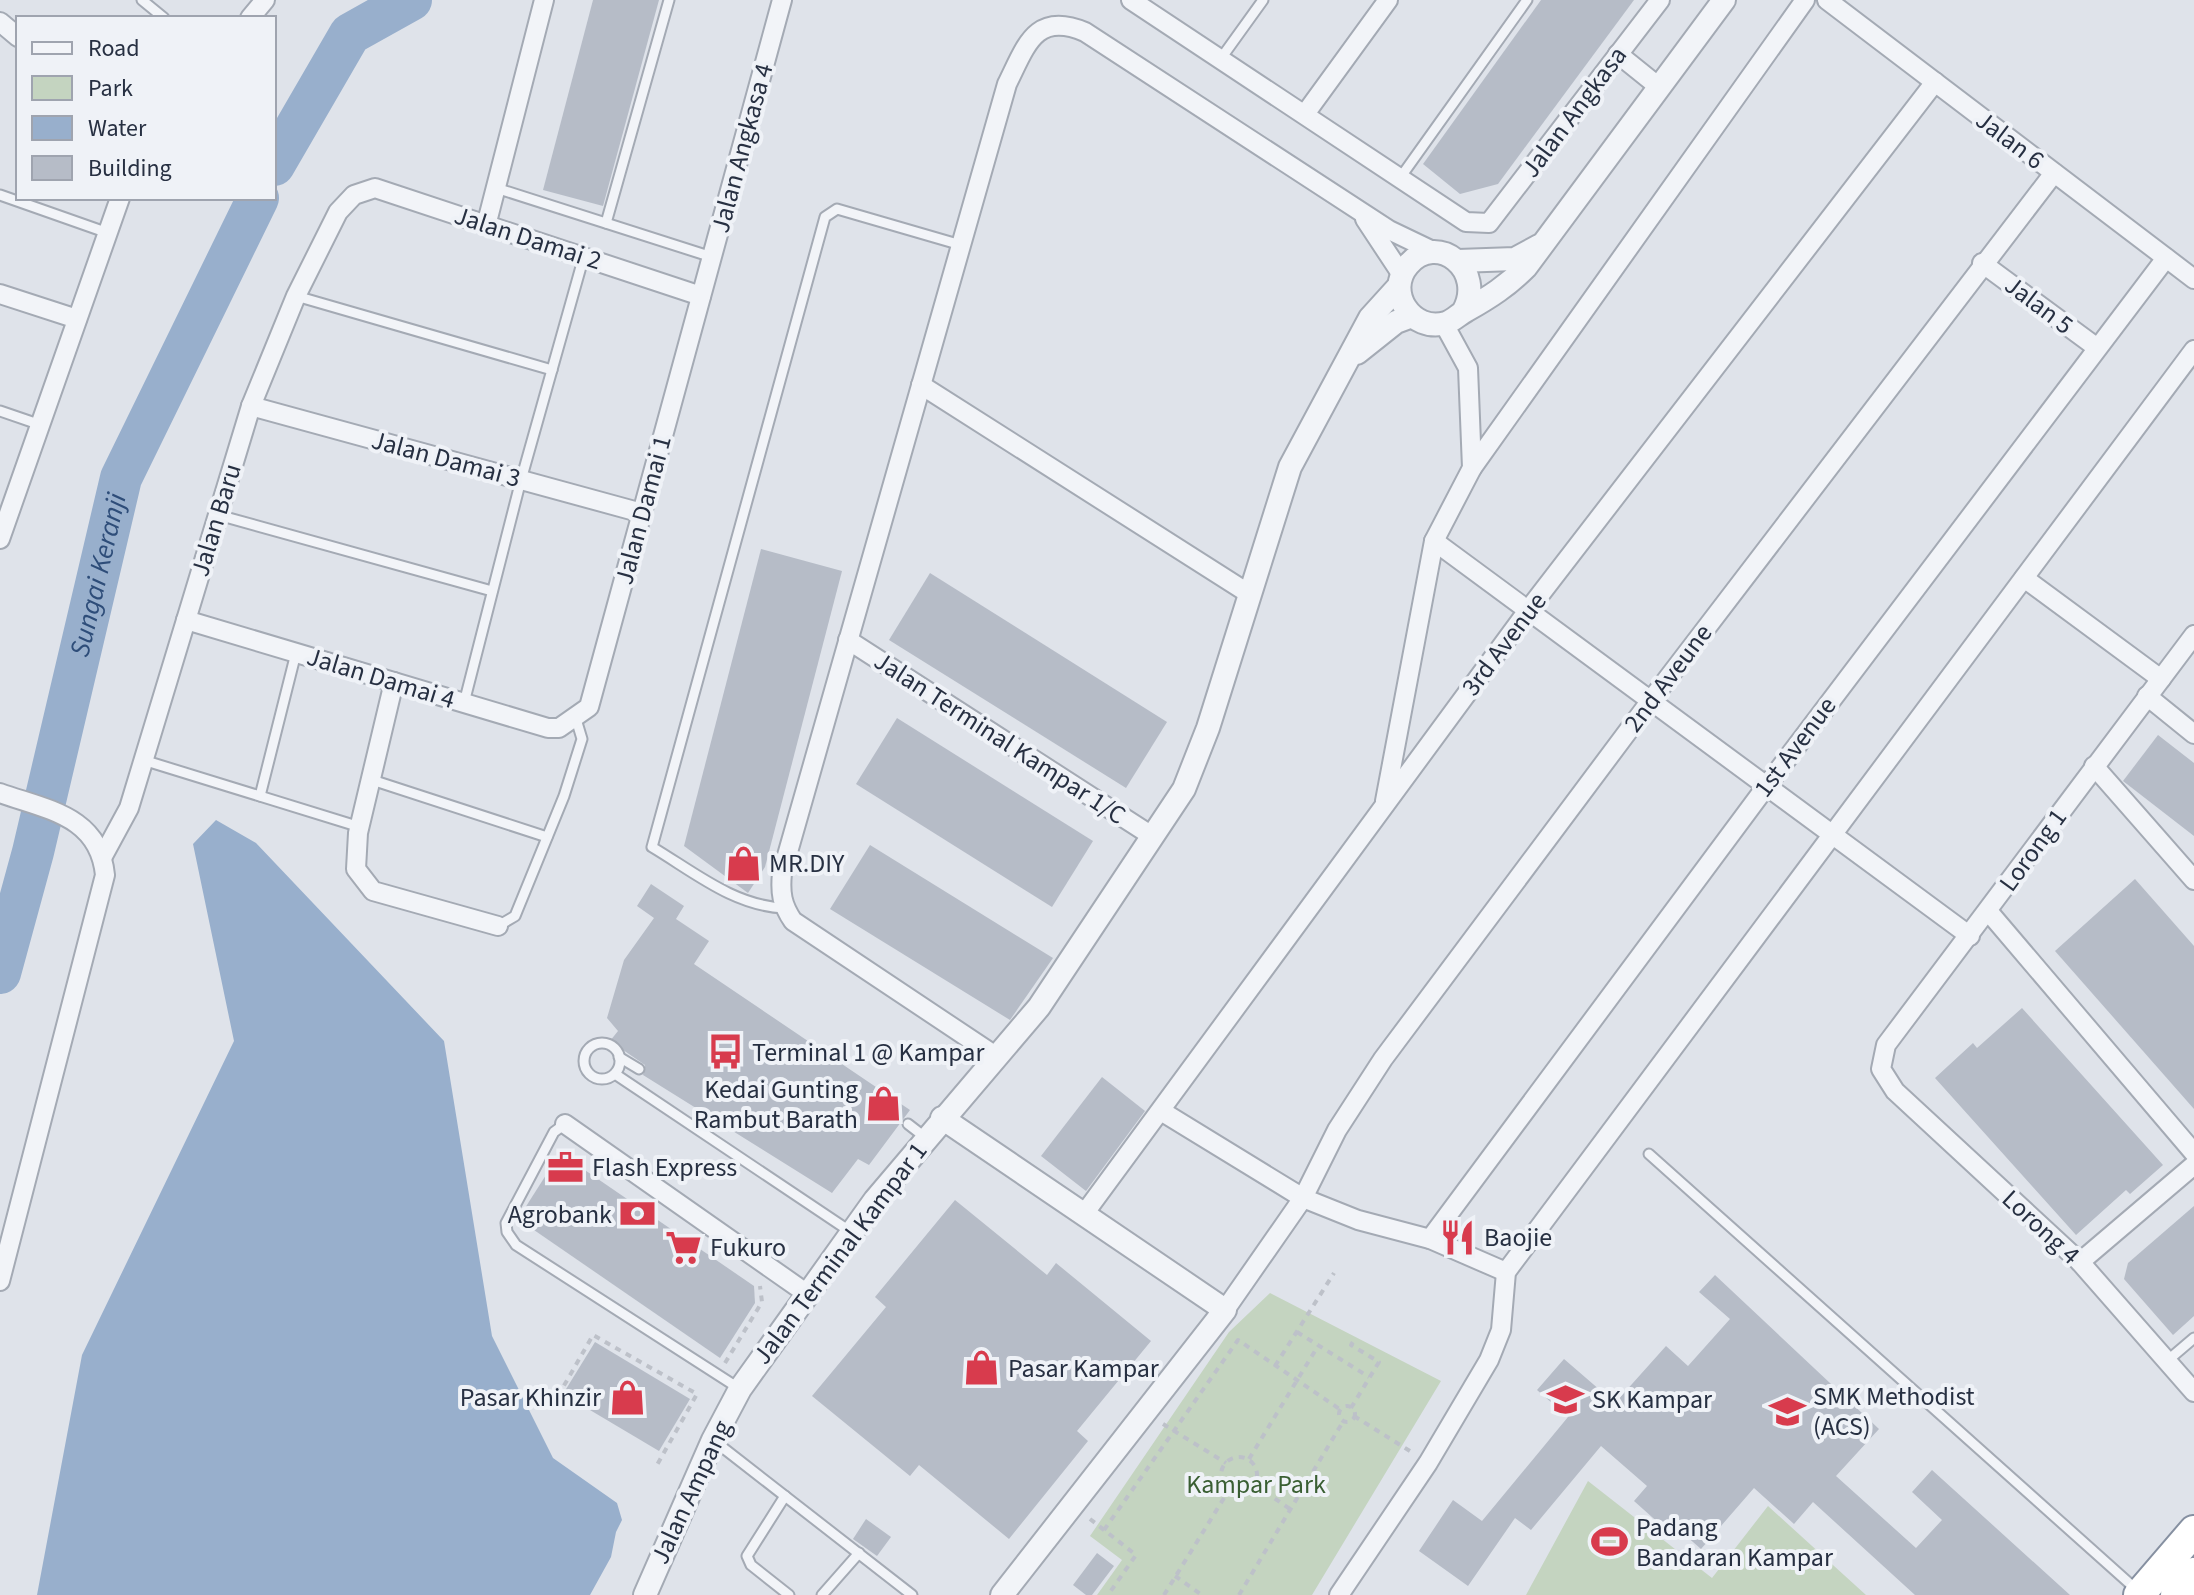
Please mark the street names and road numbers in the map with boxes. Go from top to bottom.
street label: Jalan Angkasa [1512,39,1636,185]
street label: Jalan Angkasa 4 [702,59,782,237]
street label: Jalan 6 [1968,102,2052,178]
street label: Jalan Damai 2 [450,197,606,279]
street label: Jalan 5 [1997,267,2081,343]
street label: Jalan Damai 3 [367,421,525,497]
street label: Jalan Damai 1 [605,431,681,589]
street label: Jalan Baru [181,459,251,581]
street label: 3rd Avenue [1453,584,1555,704]
street label: 2nd Aveune [1615,616,1721,740]
street label: Jalan Damai 4 [302,638,460,718]
street label: Jalan Terminal Kampar 1/C [867,643,1133,833]
street label: 1st Avenue [1745,689,1845,805]
street label: Lorong 1 [1990,801,2076,899]
street label: Jalan Terminal Kampar 1 [744,1134,936,1372]
street label: Lorong 4 [1994,1181,2088,1273]
street label: Jalan Ampang [642,1414,740,1570]

